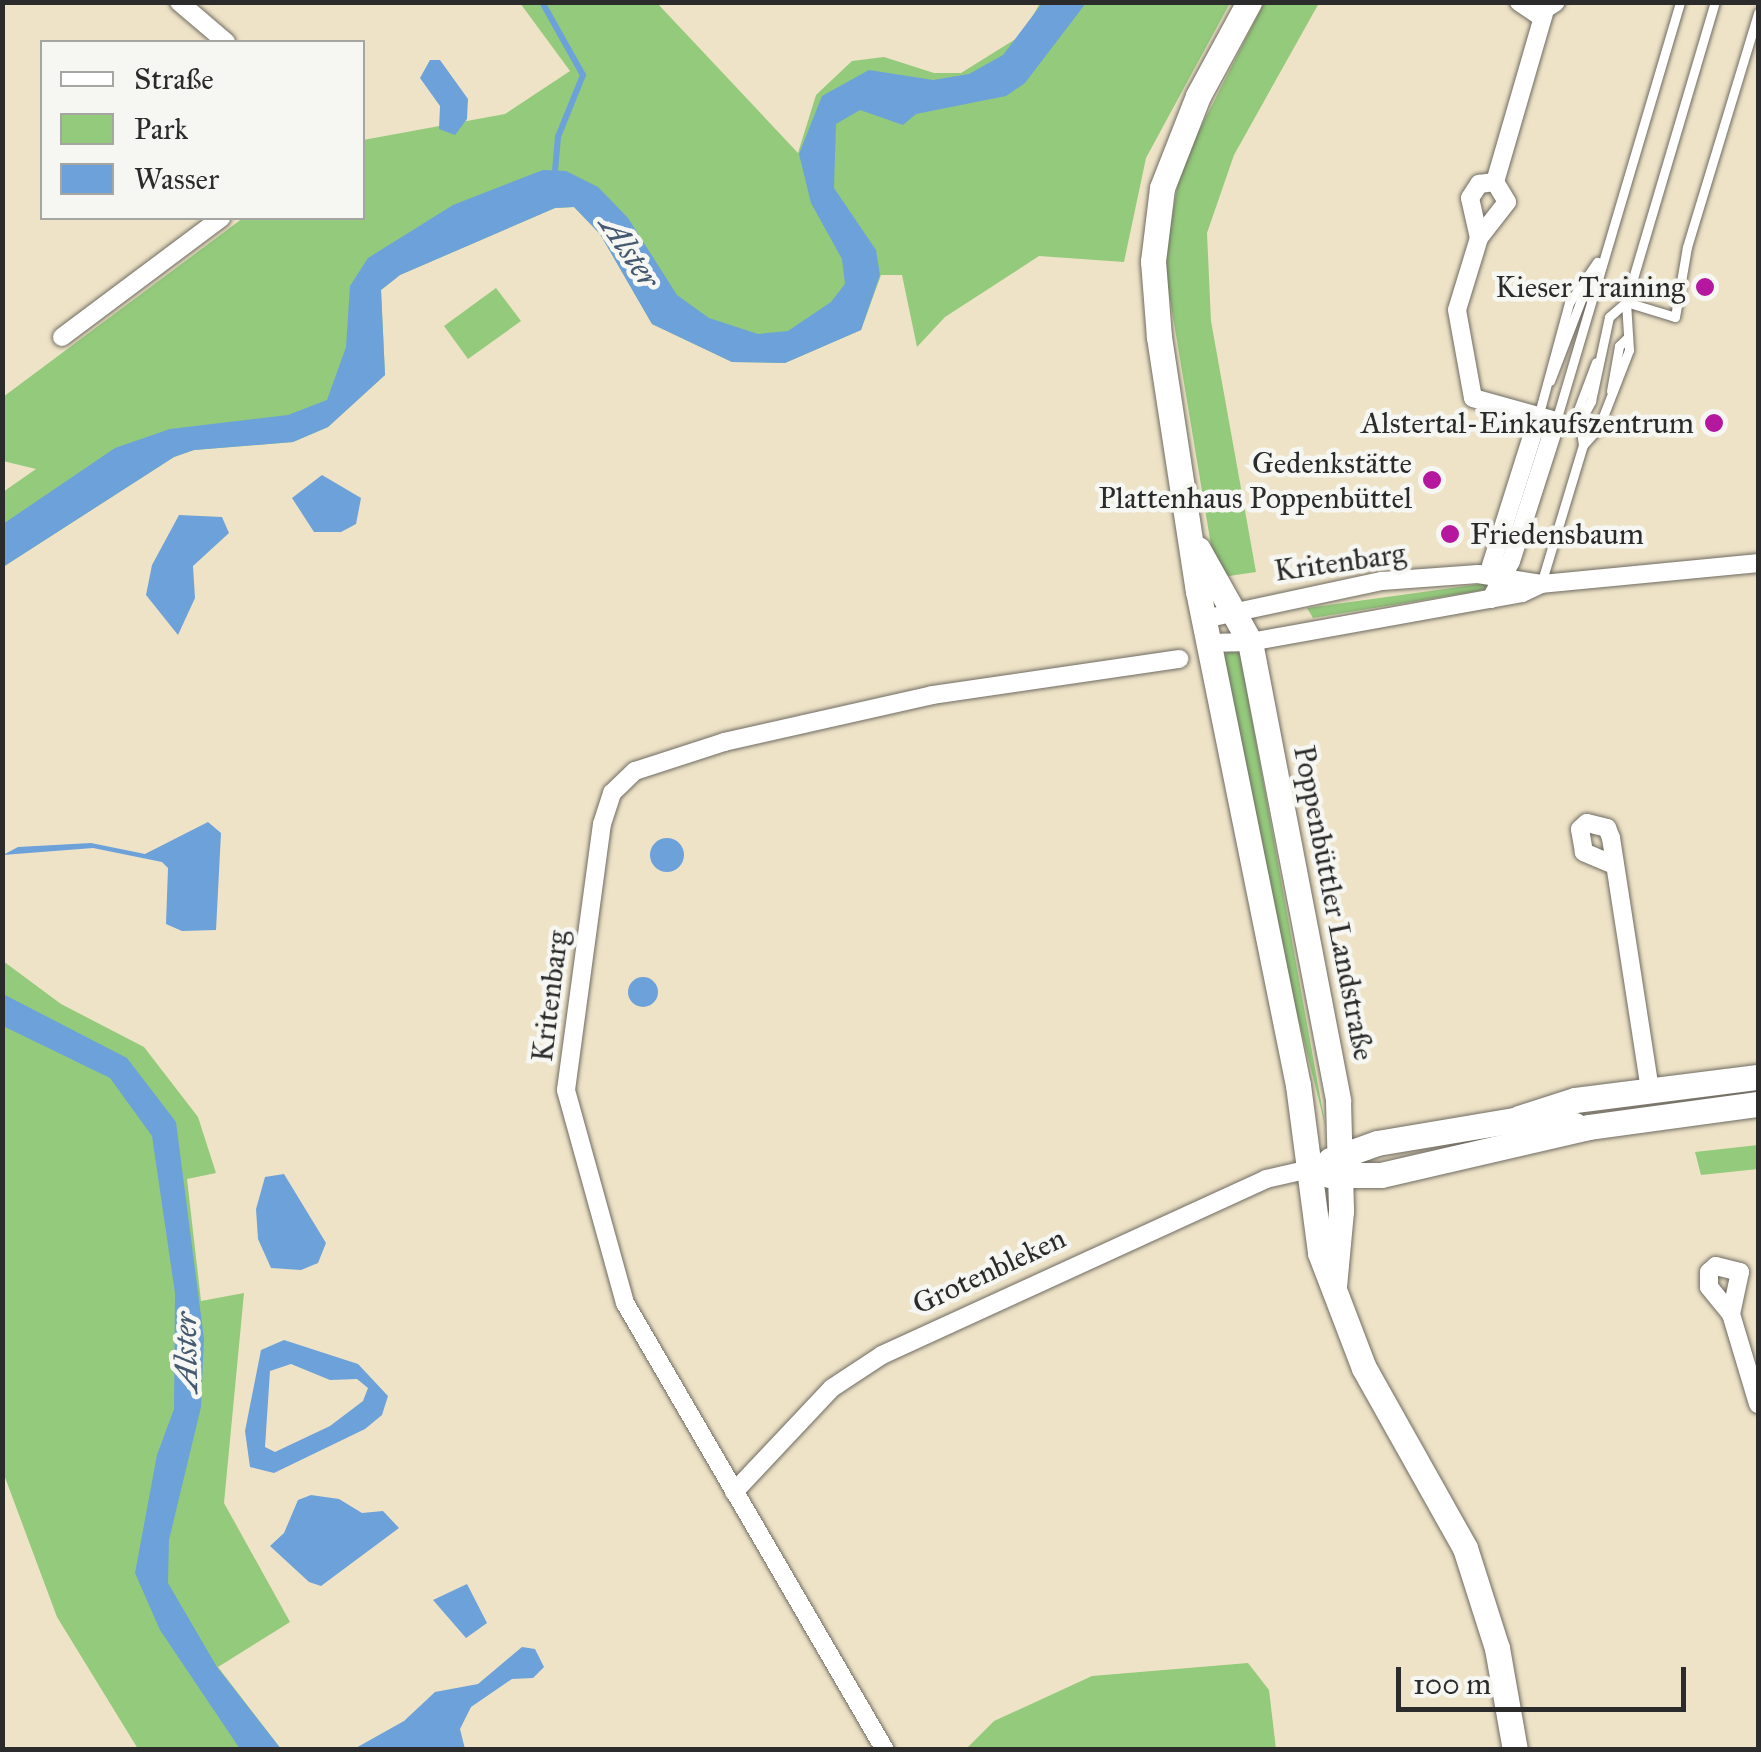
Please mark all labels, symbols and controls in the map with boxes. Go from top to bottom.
legend [40,40,365,220]
text: Straße [134,61,214,97]
text: Park [134,111,188,147]
text: Wasser [134,161,219,197]
water label: Alster [591,208,667,296]
place label: Kieser Training [1495,269,1685,305]
marker: Kieser Training [1694,276,1716,298]
place label: Alstertal-Einkaufszentrum [1361,405,1694,441]
marker: Alstertal-Einkaufszentrum [1703,412,1725,434]
place label: Gedenkstätte Plattenhaus Poppenbüttel [1099,445,1412,516]
marker: Gedenkstätte Plattenhaus Poppenbüttel [1421,469,1443,491]
place label: Friedensbaum [1470,516,1644,552]
marker: Friedensbaum [1439,523,1461,545]
street label: Kritenbarg [1272,535,1408,589]
street label: Poppenbüttler Landstraße [1286,743,1382,1063]
street label: Kritenbarg [524,928,576,1064]
street label: Grotenbleken [907,1220,1071,1322]
water label: Alster [167,1312,207,1392]
scale bar [1401,1647,1691,1709]
text: 100 m [1413,1666,1491,1702]

